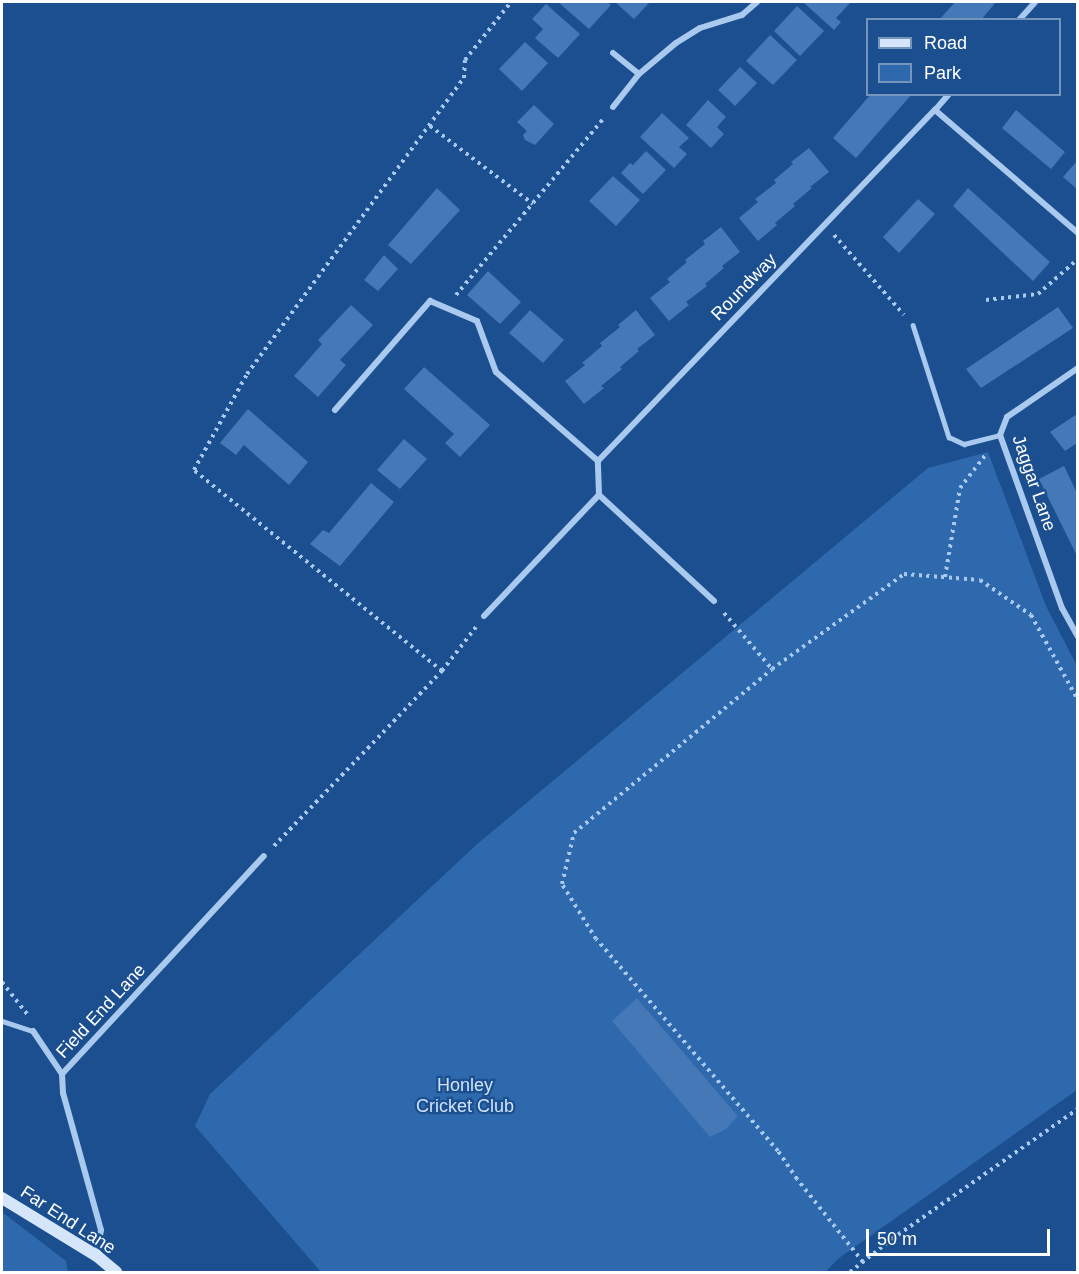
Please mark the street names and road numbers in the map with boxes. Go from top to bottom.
street label: Roundway [707,249,781,325]
street label: Jaggar Lane [1007,432,1061,534]
street label: Field End Lane [52,959,150,1063]
street label: Far End Lane [16,1181,120,1259]

